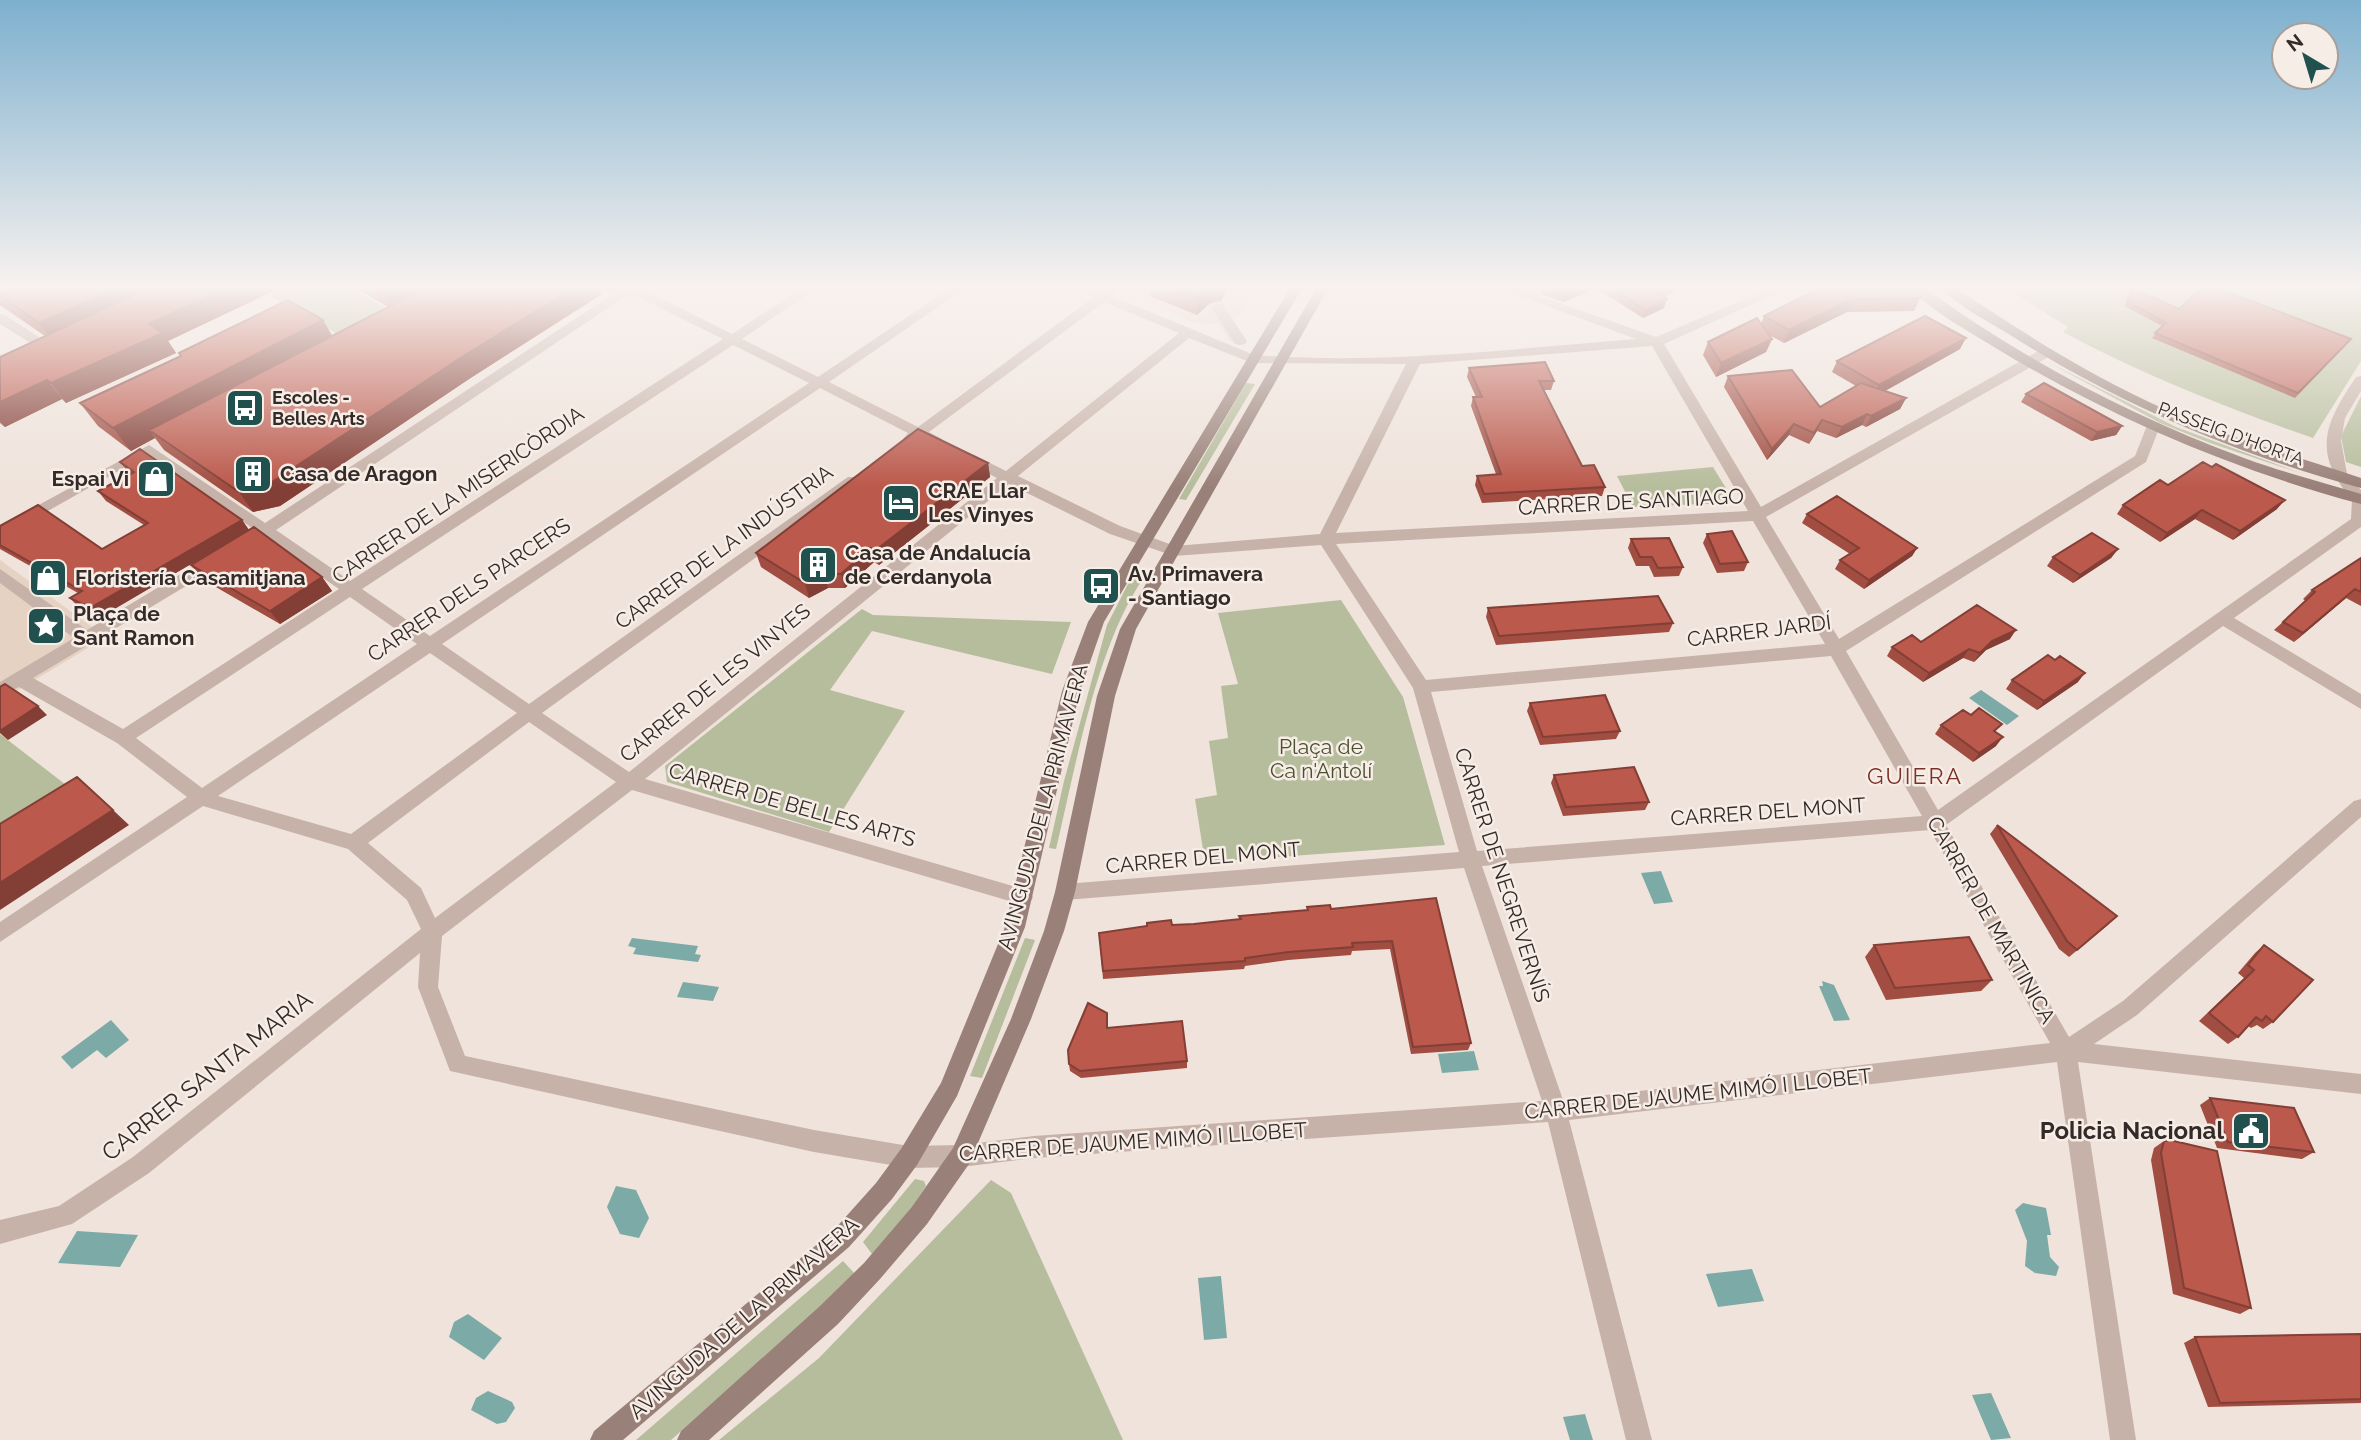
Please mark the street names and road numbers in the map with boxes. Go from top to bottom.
street label: PASSEIG D'HORTA [2155,397,2307,470]
street label: CARRER DE LA MISERICÒRDIA [327,401,588,588]
street label: CARRER DE LA INDÚSTRIA [610,459,837,634]
street label: CARRER DE SANTIAGO [1517,483,1745,520]
street label: CARRER DELS PARCERS [362,512,575,667]
street label: CARRER DE LES VINYES [614,598,815,767]
street label: CARRER JARDÍ [1685,609,1832,652]
street label: AVINGUDA DE LA PRIMAVERA [992,661,1093,953]
street label: CARRER DE NEGREVERNÍS [1449,744,1556,1005]
street label: CARRER DE BELLES ARTS [666,757,919,852]
street label: CARRER DEL MONT [1669,792,1867,831]
street label: CARRER DE MARTINICA [1922,812,2061,1028]
street label: CARRER DEL MONT [1104,837,1302,878]
street label: CARRER SANTA MARIA [96,984,318,1167]
street label: CARRER DE JAUME MIMÓ I LLOBET [1523,1063,1873,1124]
street label: CARRER DE JAUME MIMÓ I LLOBET [958,1117,1308,1166]
street label: AVINGUDA DE LA PRIMAVERA [624,1211,863,1424]

